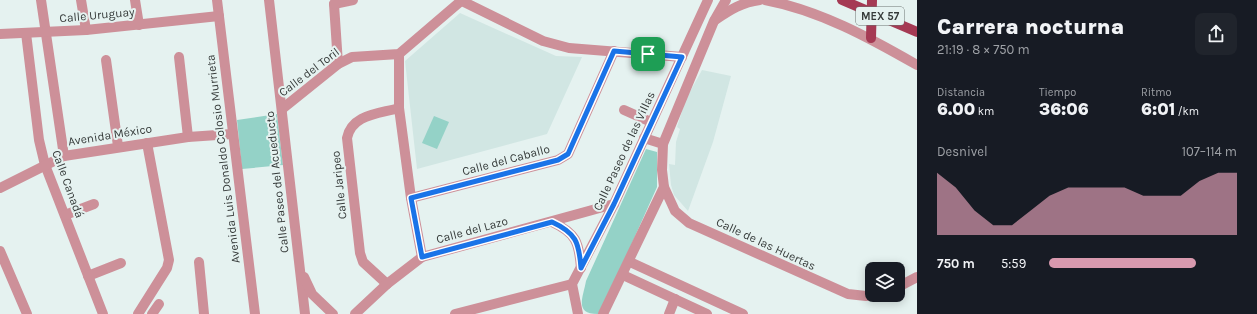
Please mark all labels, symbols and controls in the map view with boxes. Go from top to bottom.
street label: Calle Uruguay [59,5,136,25]
road number: MEX 57 [856,7,904,25]
button: share [1195,13,1237,55]
text: Carrera nocturna [937,14,1124,40]
pin [631,37,665,71]
text: 21:19 · 8 × 750 m [937,42,1030,57]
icon: arrive [637,43,659,65]
street label: Calle del Toril [276,45,342,99]
street label: Avenida Luis Donaldo Colosio Murrieta [203,54,243,264]
text: Distancia [937,86,985,99]
text: Tiempo [1039,86,1076,99]
text: Ritmo [1141,86,1171,99]
street label: Calle Paseo de las Villas [590,89,658,213]
text: 6.00 [937,99,975,119]
text: 36:06 [1039,99,1089,119]
text: 6:01 [1141,99,1175,119]
text: km [975,105,994,118]
text: /km [1175,105,1199,118]
street label: Calle Paseo del Acueducto [263,110,291,254]
street label: Avenida México [67,121,153,149]
street label: Calle del Caballo [461,142,551,178]
text: Desnivel [937,144,988,159]
text: 107–114 m [1182,144,1237,159]
street label: Calle Canadá [49,148,87,220]
street label: Calle Jaripeo [328,150,350,220]
street label: Calle del Lazo [435,214,509,246]
street label: Calle de las Huertas [714,215,818,273]
text: 750 m [937,256,975,271]
text: 5:59 [1001,256,1026,271]
map controls [865,262,905,302]
button: layers [865,262,905,302]

